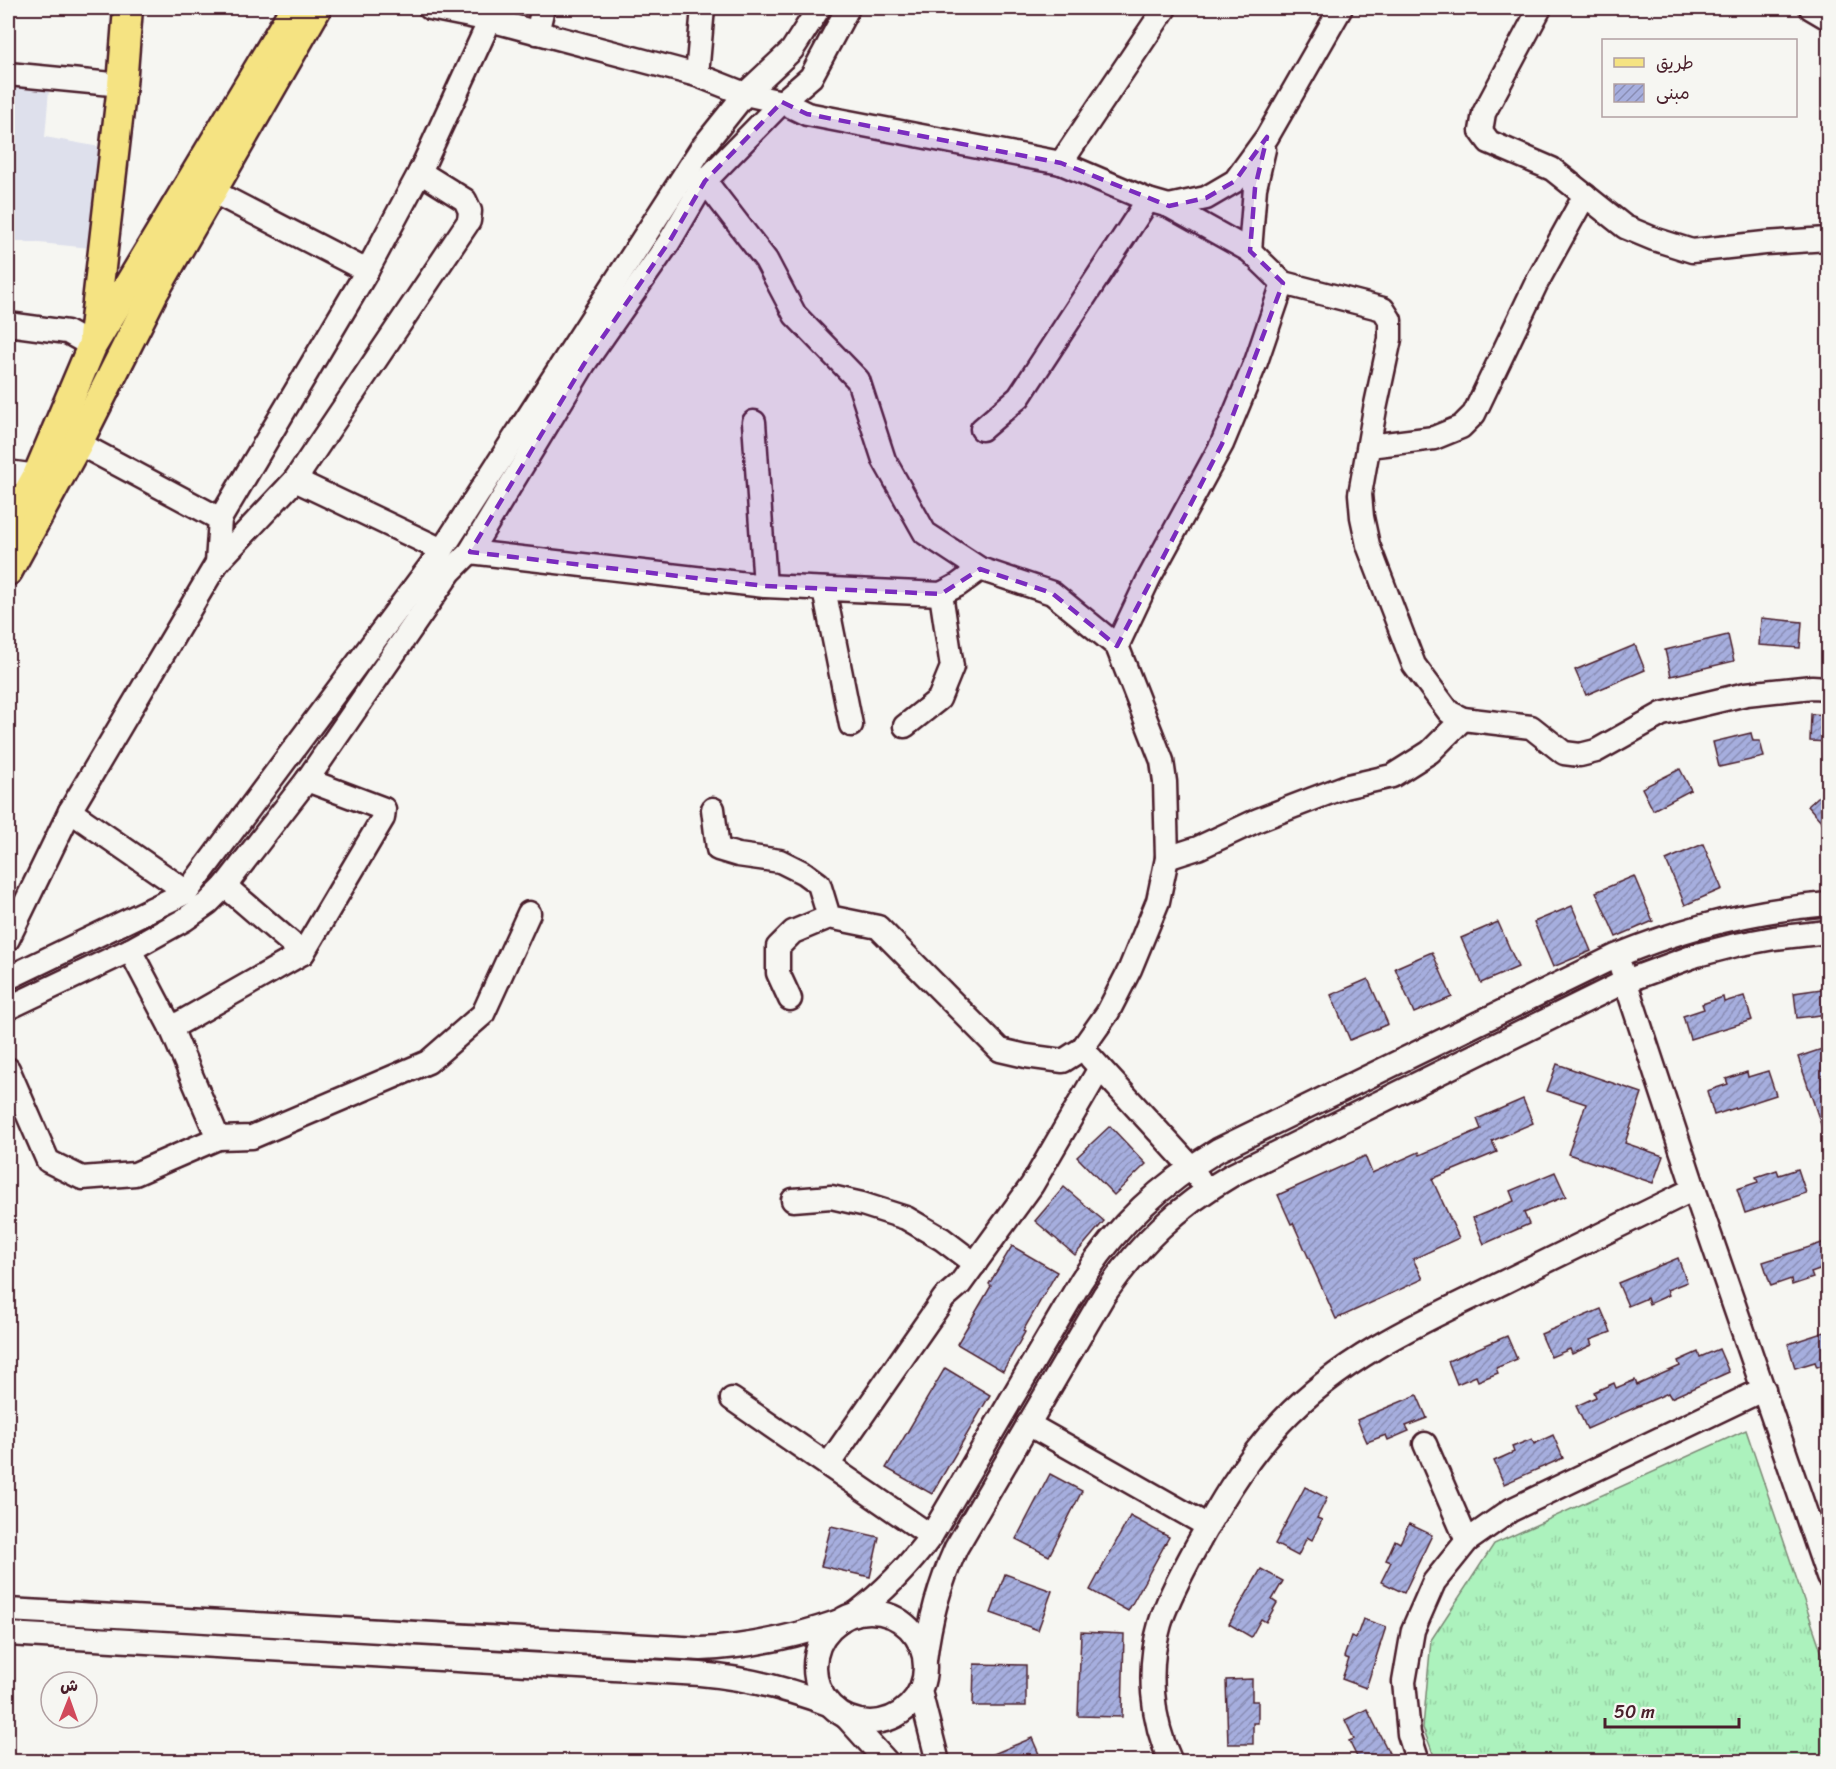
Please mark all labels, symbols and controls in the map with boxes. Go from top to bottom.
legend [1602,39,1797,117]
text: طريق [1656,47,1694,79]
text: مبنى [1656,77,1690,109]
north arrow [39,1670,99,1730]
text: ش [60,1671,78,1700]
scale bar [1605,1691,1738,1729]
text: 50 m [1614,1696,1655,1728]

